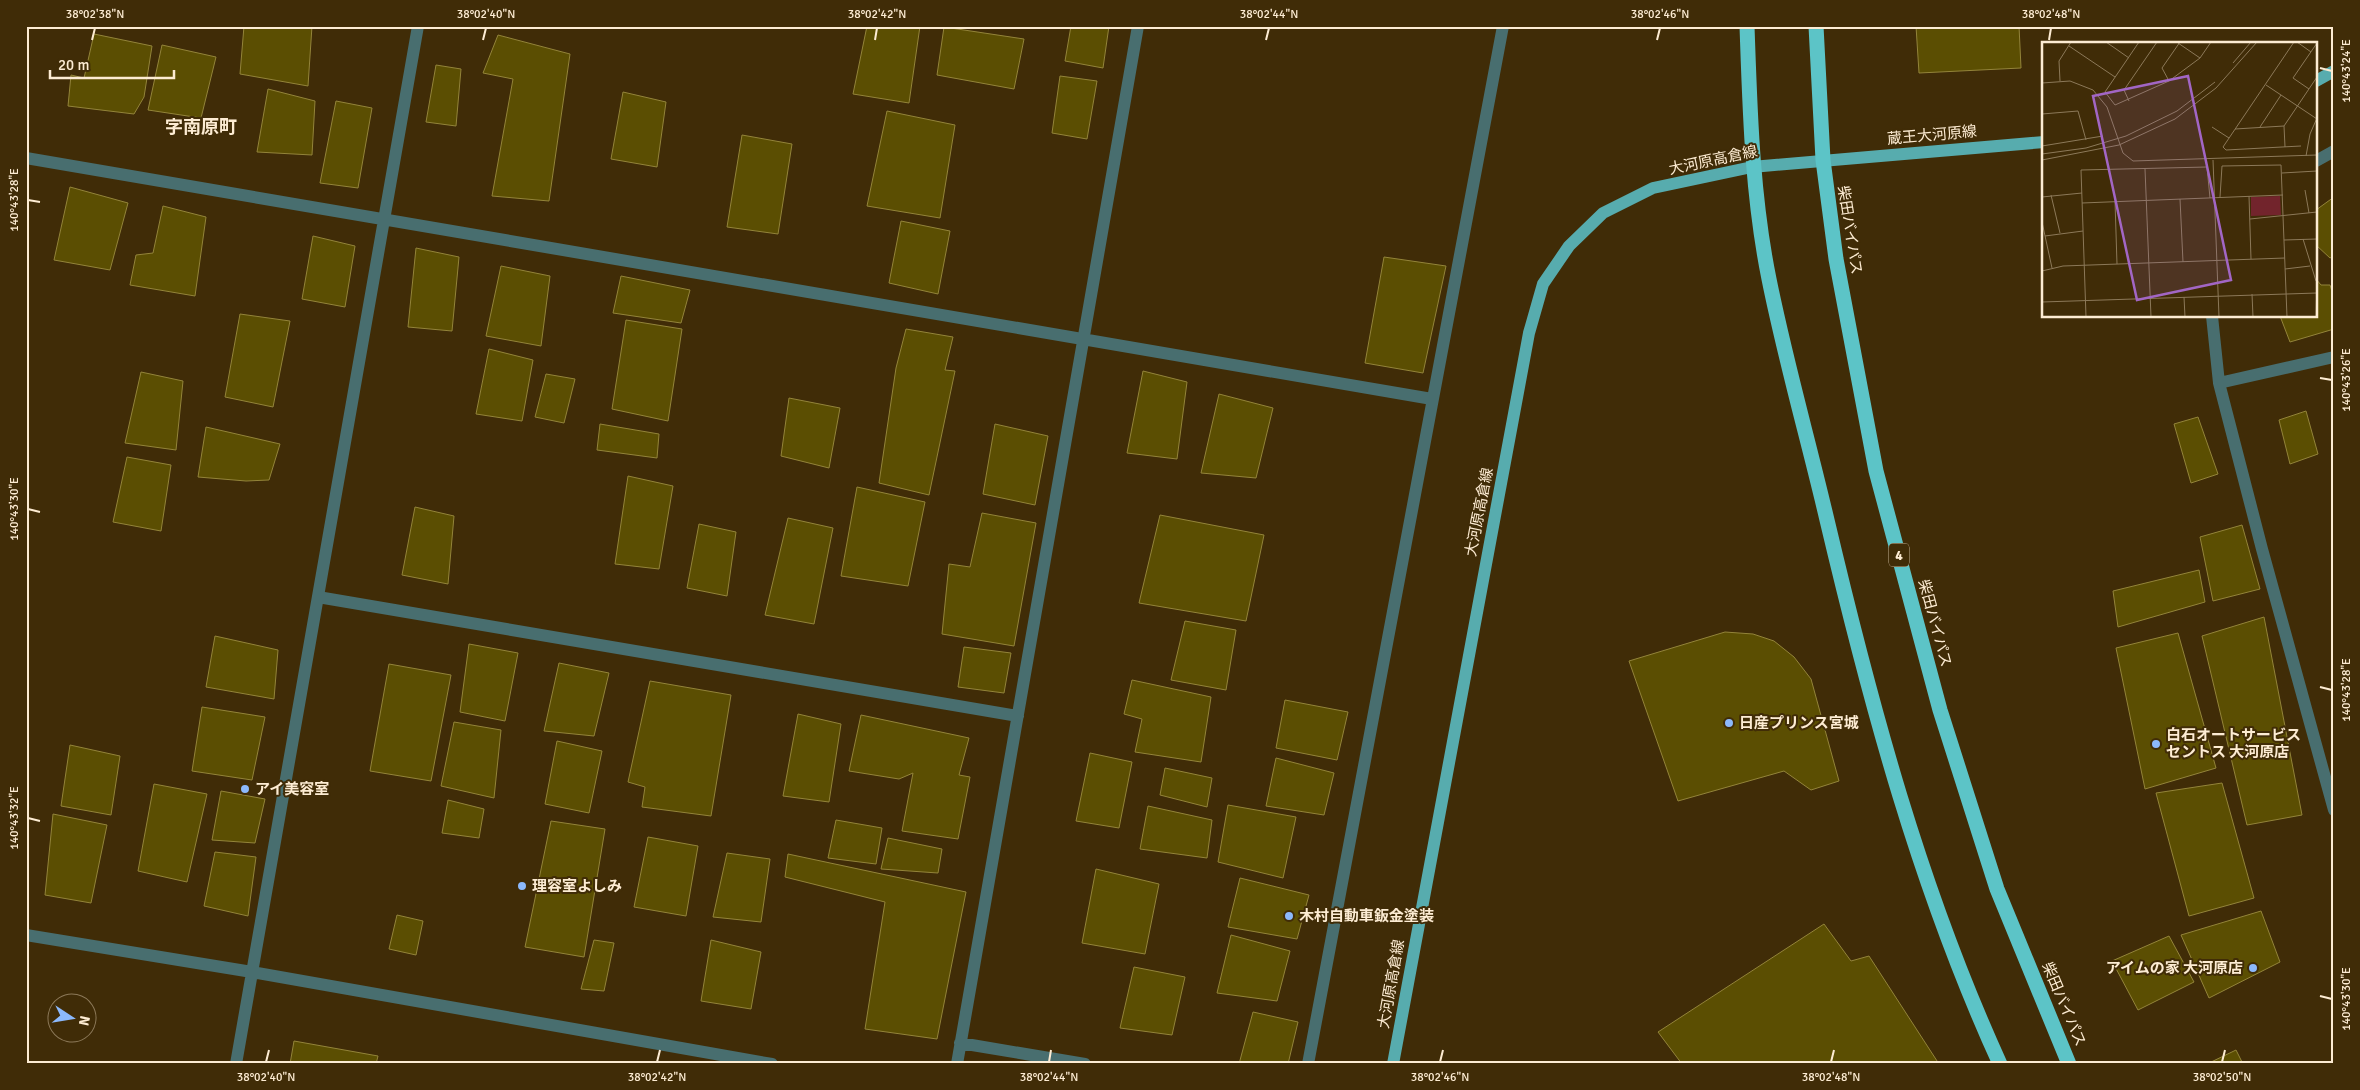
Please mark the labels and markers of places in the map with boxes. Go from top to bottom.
place label: 日産プリンス宮城 [1739,714,1859,732]
marker: 日産プリンス宮城 [1723,717,1735,729]
place label: 白石オートサービス セントス 大河原店 [2166,726,2301,761]
marker: 白石オートサービス セントス 大河原店 [2150,738,2162,750]
place label: アイ美容室 [255,780,329,798]
marker: アイ美容室 [239,783,251,795]
place label: 理容室よしみ [532,877,622,895]
marker: 理容室よしみ [516,880,528,892]
place label: 木村自動車鈑金塗装 [1299,907,1434,925]
marker: 木村自動車鈑金塗装 [1283,910,1295,922]
place label: アイムの家 大河原店 [2106,959,2243,977]
marker: アイムの家 大河原店 [2247,962,2259,974]

